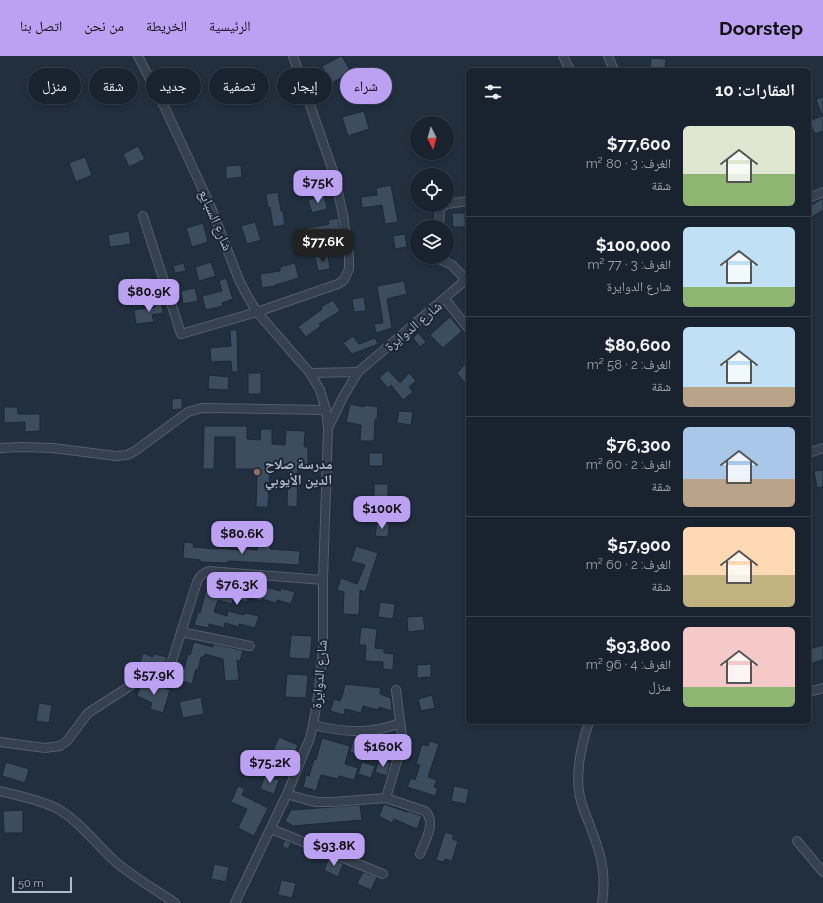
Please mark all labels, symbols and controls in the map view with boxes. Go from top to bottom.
text: Doorstep [719,17,803,39]
text: اتصل بنا [20,18,62,34]
text: من نحن [84,18,124,34]
text: الخريطة [146,18,187,34]
text: الرئيسية [209,18,251,34]
chip: منزل [28,68,81,104]
chip: شقة [89,68,138,104]
chip: جديد [146,68,201,104]
chip: تصفية [209,68,269,104]
chip: إيجار [277,68,332,104]
chip: شراء [340,68,392,104]
text: العقارات: 10 [715,80,795,100]
icon: filters [482,81,504,103]
north arrow [410,116,454,160]
map controls [410,116,454,264]
text: $77,600 [607,134,671,154]
icon: home [715,142,763,190]
text: الغرف: 3 · 80 m² [586,156,671,171]
button: locate [410,168,454,212]
pin: $75K [294,170,342,204]
text: $75K [302,175,334,190]
text: شقة [652,178,671,193]
street label: شارع السبايع [194,187,236,254]
button: layers [410,220,454,264]
pin: $77.6K [290,229,356,263]
text: $77.6K [302,234,344,249]
text: $100,000 [596,235,671,255]
icon: home [715,243,763,291]
text: الغرف: 3 · 77 m² [587,257,671,272]
pin: $80.9K [116,279,182,313]
text: شارع الدوايرة [607,279,671,294]
text: $80.9K [127,284,171,299]
street label: شارع الدوايرة [381,298,446,356]
text: $80,600 [604,335,671,355]
icon: home [715,343,763,391]
text: الغرف: 2 · 58 m² [587,357,671,372]
text: شقة [652,379,671,394]
text: $76,300 [606,435,671,455]
icon: home [715,443,763,491]
place label: مدرسة صلاح الدين الأيوبي [265,456,333,491]
text: الغرف: 2 · 60 m² [586,457,671,472]
marker: مدرسة صلاح الدين الأيوبي [252,467,262,477]
text: شقة [652,479,671,494]
pin: $100K [354,496,410,530]
text: $100K [362,501,402,516]
pin: $80.6K [209,521,275,555]
text: $80.6K [220,526,264,541]
text: $57,900 [607,535,671,555]
icon: home [715,543,763,591]
text: الغرف: 2 · 60 m² [586,557,671,572]
pin: $76.3K [204,572,270,606]
text: $76.3K [216,577,258,592]
text: شقة [652,579,671,594]
text: $93,800 [606,635,671,655]
street label: شارع الدوايرة [308,639,332,709]
icon: home [715,643,763,691]
text: الغرف: 4 · 96 m² [586,657,671,672]
pin: $57.9K [121,662,187,696]
text: $57.9K [133,667,175,682]
text: منزل [648,679,671,694]
pin: $160K [355,734,411,768]
text: $160K [363,739,403,754]
pin: $75.2K [237,750,303,784]
text: $75.2K [249,755,291,770]
pin: $93.8K [301,833,367,867]
text: $93.8K [313,838,355,853]
scale bar [12,875,72,894]
text: 50 m [18,877,44,890]

